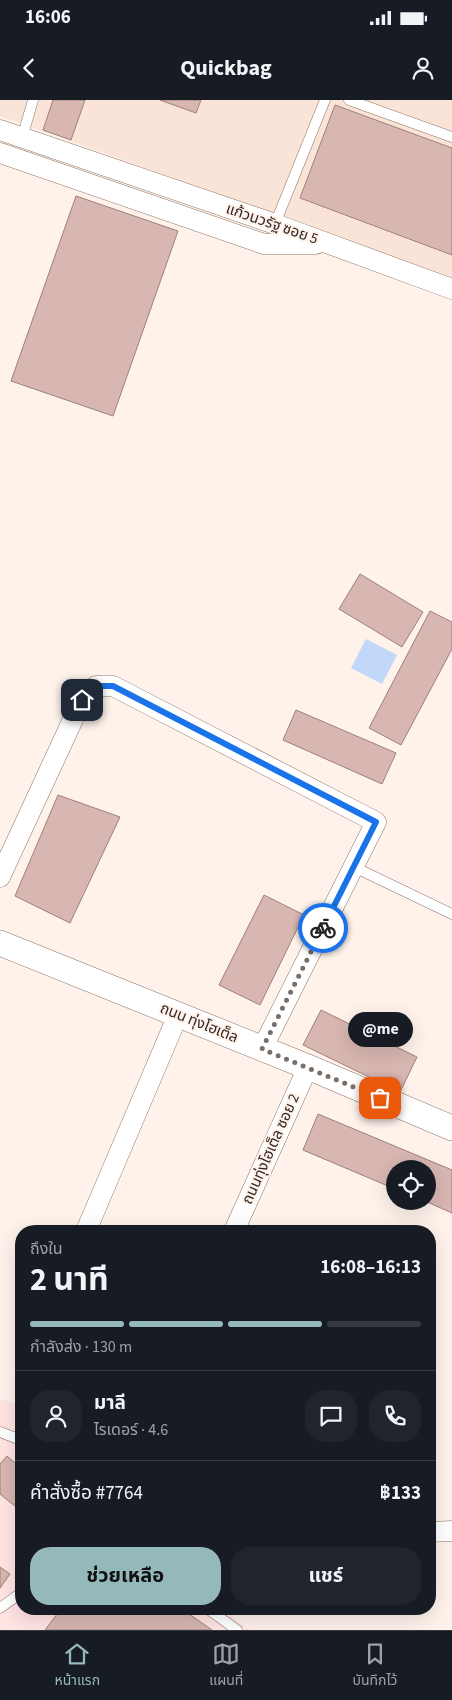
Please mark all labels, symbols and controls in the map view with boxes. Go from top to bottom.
text: 16:06 [25,4,71,31]
text: Quickbag [180,52,272,84]
icon: back [15,54,43,82]
icon: person [409,54,437,82]
street label: แก้วนวรัฐ ซอย 5 [223,198,321,250]
pin [61,679,103,721]
icon: home [68,686,96,714]
courier [298,903,348,953]
icon: bike [309,914,337,942]
street label: ถนน ทุ่งโฮเต็ล [157,998,241,1048]
callout: @me [348,1013,412,1048]
text: @me [362,1018,399,1040]
pin [359,1077,401,1119]
icon: bag [366,1084,394,1112]
street label: ถนนทุ่งโฮเต็ล ซอย 2 [237,1090,305,1208]
map controls [386,1160,436,1210]
button: locate [386,1160,436,1210]
text: ถึงใน [30,1238,63,1260]
text: 16:08–16:13 [320,1254,421,1281]
text: 2 นาที [30,1257,109,1303]
text: กำลังส่ง · 130 m [30,1336,132,1358]
button: person [30,1390,82,1442]
text: มาลี [94,1390,126,1417]
button: chat [305,1390,357,1442]
button: phone [369,1390,421,1442]
text: ไรเดอร์ · 4.6 [94,1419,168,1441]
text: คำสั่งซื้อ #7764 [30,1480,143,1507]
text: ฿133 [380,1480,421,1507]
button: ช่วยเหลือ [30,1547,221,1605]
button: แชร์ [231,1547,421,1605]
tab: หน้าแรก [55,1640,100,1691]
tab: แผนที่ [209,1640,243,1691]
tab: บันทึกไว้ [352,1640,397,1691]

